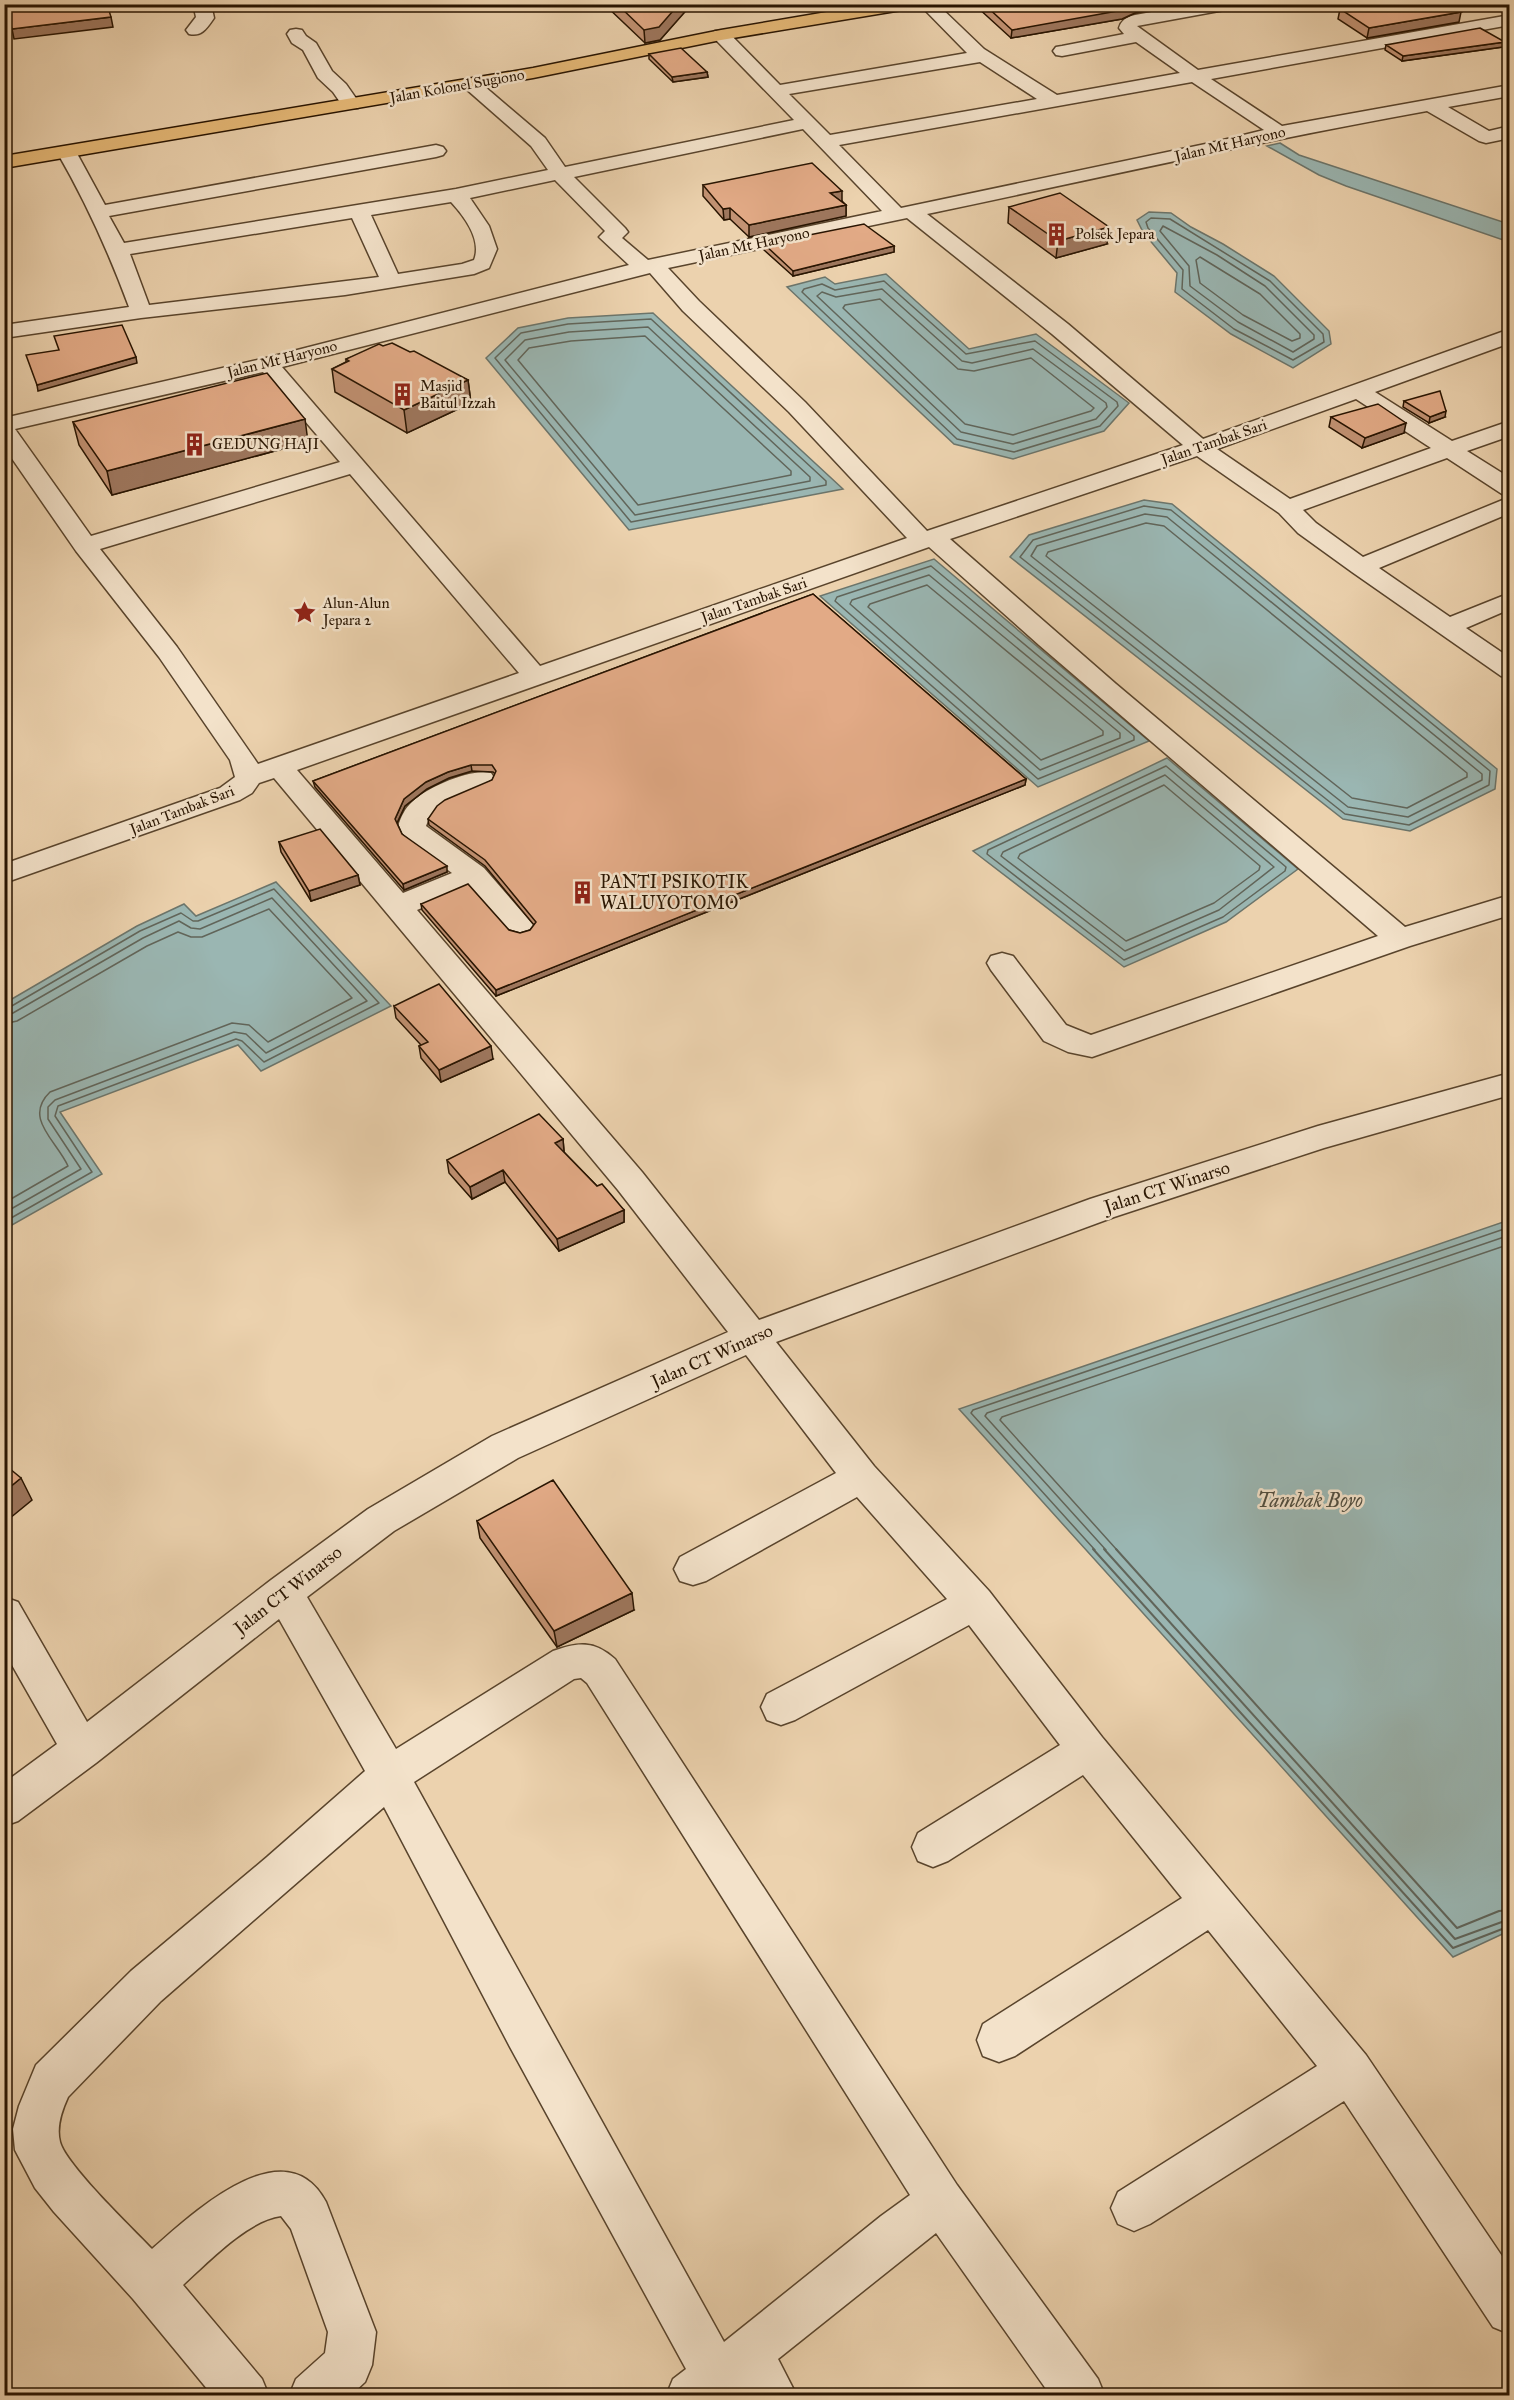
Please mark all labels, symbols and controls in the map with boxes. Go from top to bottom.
street label: Jalan Kolonel Sugiono [386,65,526,108]
street label: Jalan Mt Haryono [1171,122,1288,167]
building icon: Polsek Jepara [1044,221,1070,247]
street label: Jalan Mt Haryono [695,223,812,266]
place label: Polsek Jepara [1075,225,1155,244]
street label: Jalan Mt Haryono [223,337,340,383]
place label: Masjid Baitul Izzah [420,377,496,412]
building icon: Masjid Baitul Izzah [389,382,415,408]
street label: Jalan Tambak Sari [1157,415,1270,470]
building icon: GEDUNG HAJI [181,431,207,457]
place label: GEDUNG HAJI [212,435,319,454]
street label: Jalan Tambak Sari [697,573,810,628]
place label: Alun-Alun Jepara 2 [321,594,390,630]
place icon: Alun-Alun Jepara 2 [292,599,318,625]
street label: Jalan Tambak Sari [125,782,237,840]
place label: PANTI PSIKOTIK WALUYOTOMO [600,871,750,914]
building icon: PANTI PSIKOTIK WALUYOTOMO [569,879,595,905]
street label: Jalan CT Winarso [1099,1156,1233,1219]
street label: Jalan CT Winarso [646,1319,777,1394]
water label: Tambak Boyo [1257,1488,1363,1512]
street label: Jalan CT Winarso [228,1541,347,1641]

